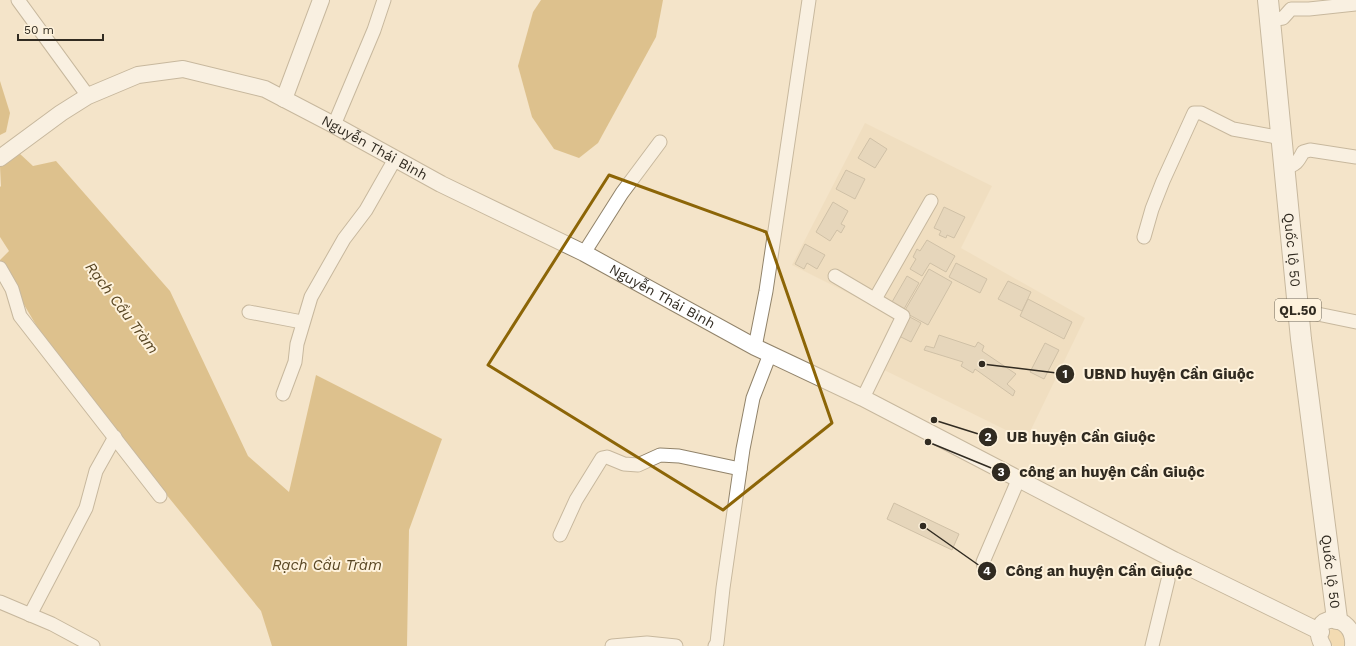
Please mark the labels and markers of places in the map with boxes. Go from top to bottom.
callout: UBND huyện Cần Giuộc [1055,360,1262,387]
callout: UB huyện Cần Giuộc [978,423,1163,450]
callout: công an huyện Cần Giuộc [991,458,1212,485]
callout: Công an huyện Cần Giuộc [977,557,1200,584]

